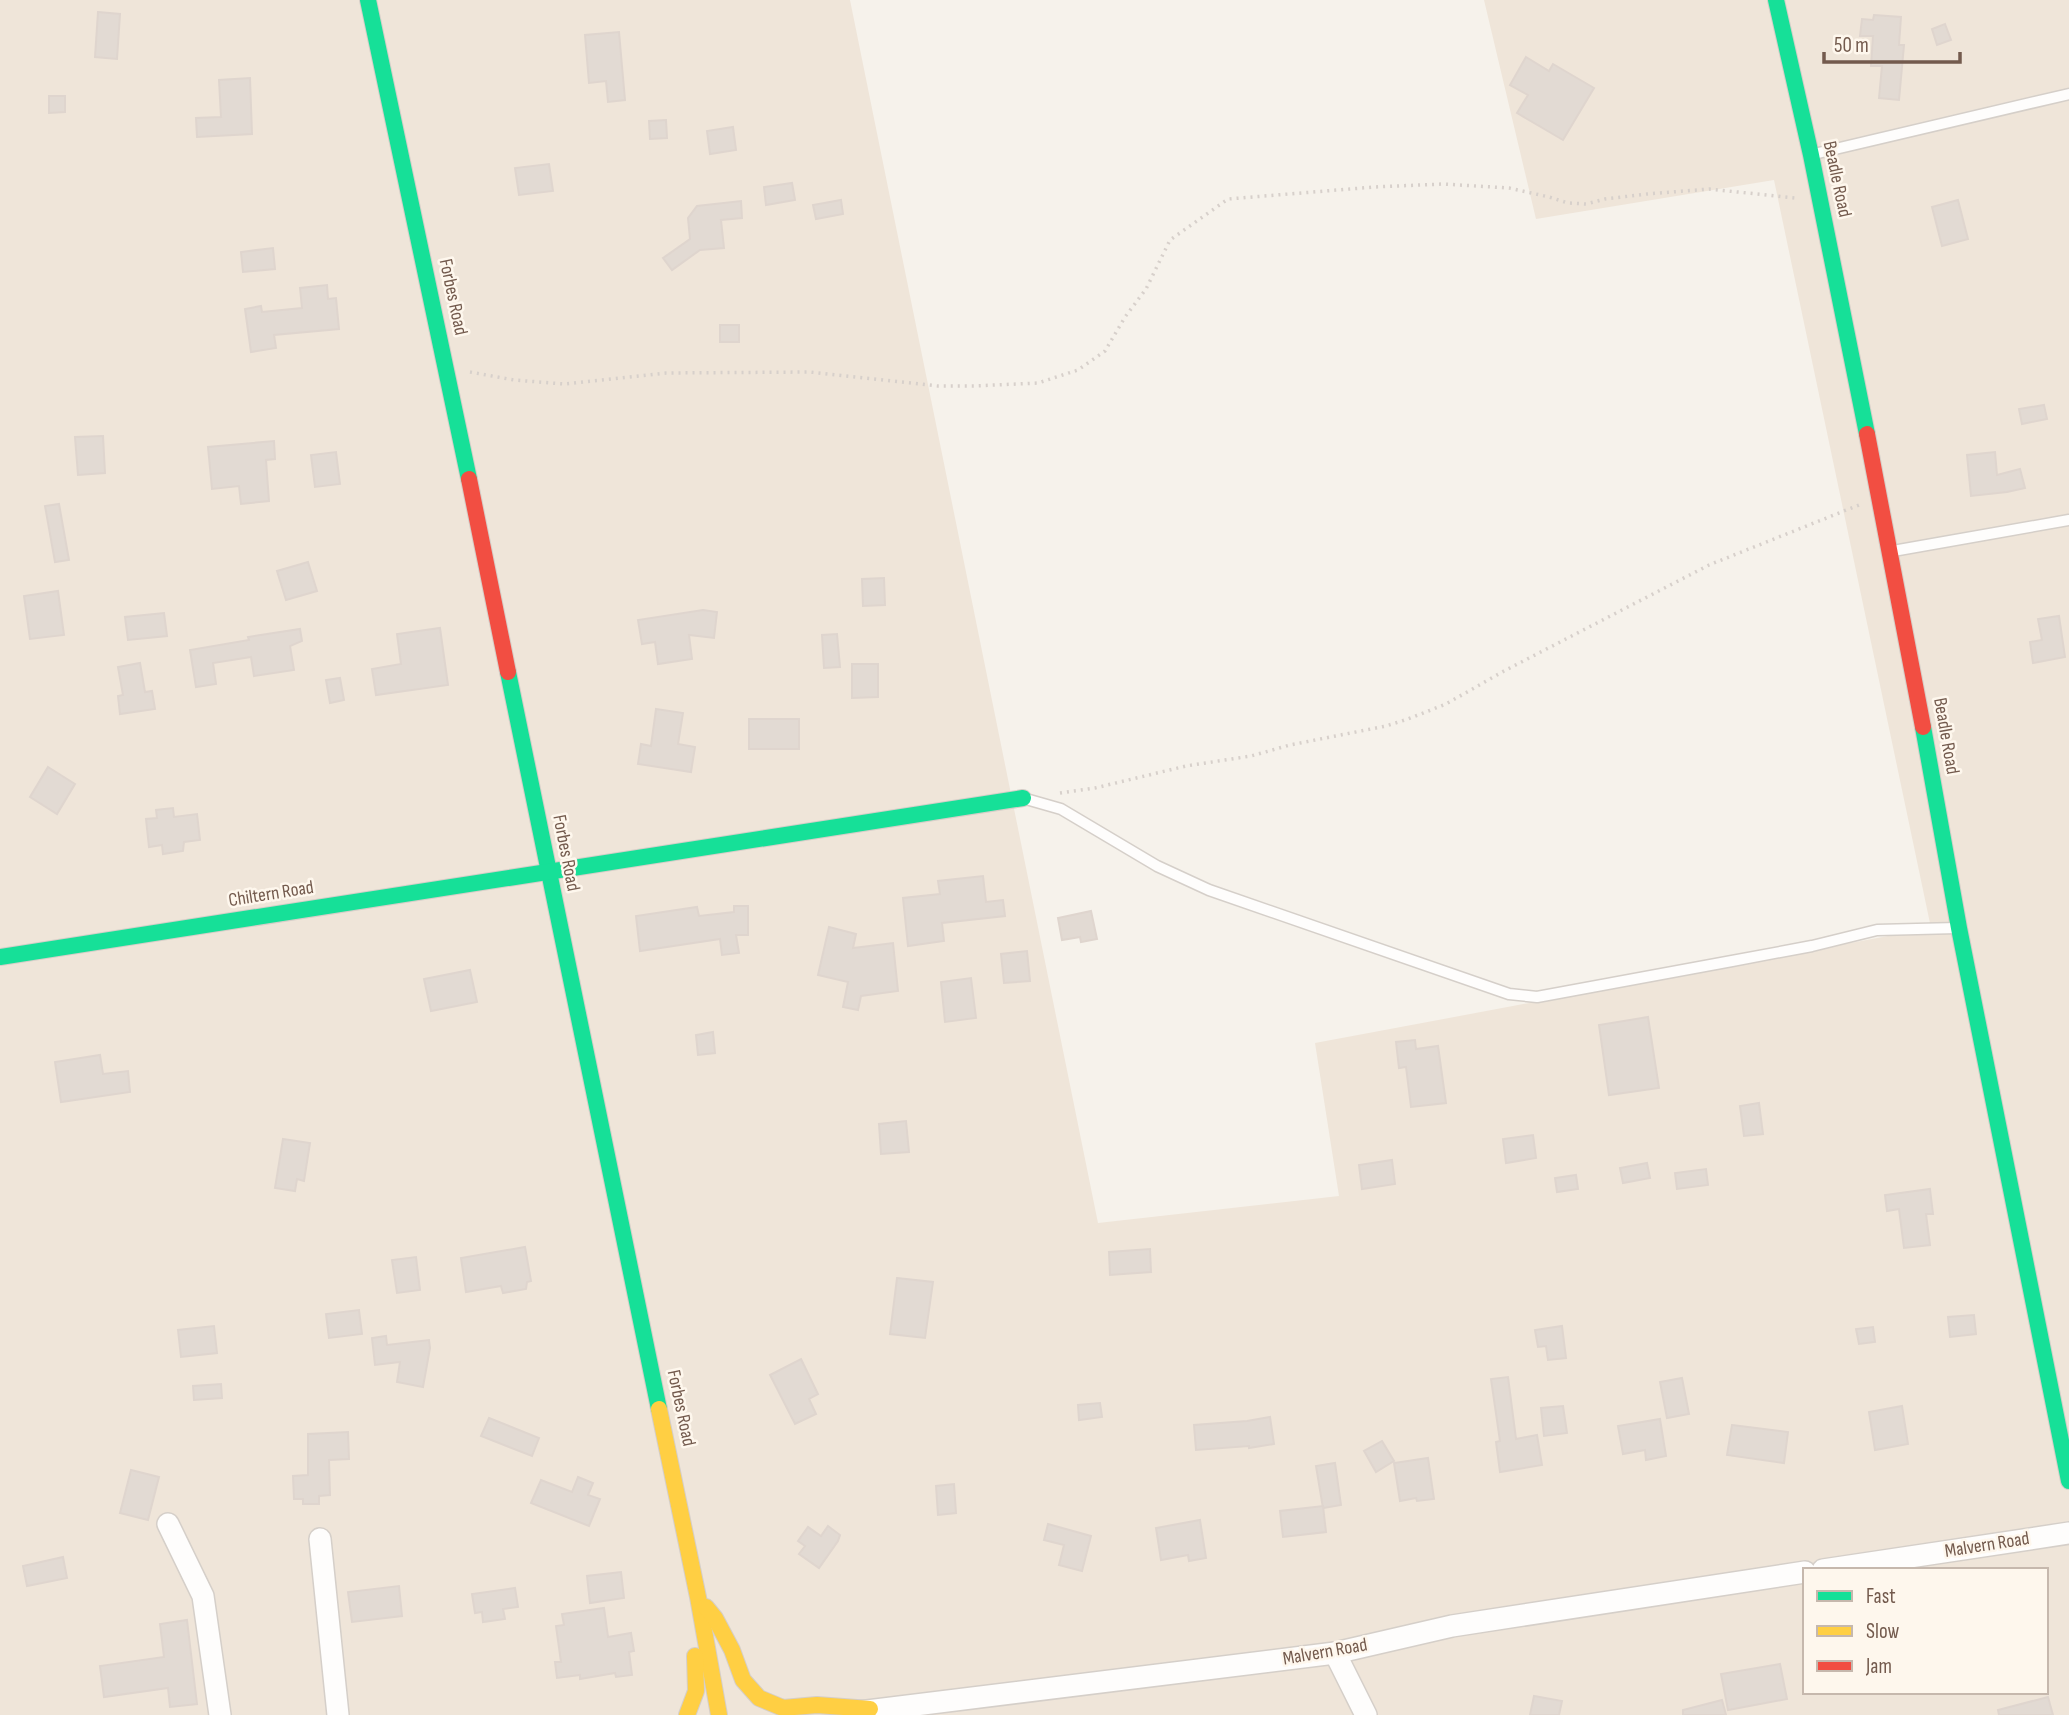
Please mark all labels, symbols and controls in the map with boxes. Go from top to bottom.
scale bar [1824,21,1960,65]
text: 50 m [1834,33,1869,58]
street label: Beadle Road [1818,139,1856,219]
street label: Forbes Road [434,257,472,337]
street label: Beadle Road [1928,696,1964,776]
street label: Forbes Road [547,813,585,893]
street label: Chiltern Road [227,876,315,912]
street label: Forbes Road [662,1368,700,1448]
street label: Malvern Road [1943,1527,2031,1563]
legend [1803,1568,2048,1694]
text: Fast [1866,1584,1896,1609]
text: Slow [1866,1619,1900,1644]
street label: Malvern Road [1281,1633,1369,1671]
text: Jam [1865,1654,1892,1679]

